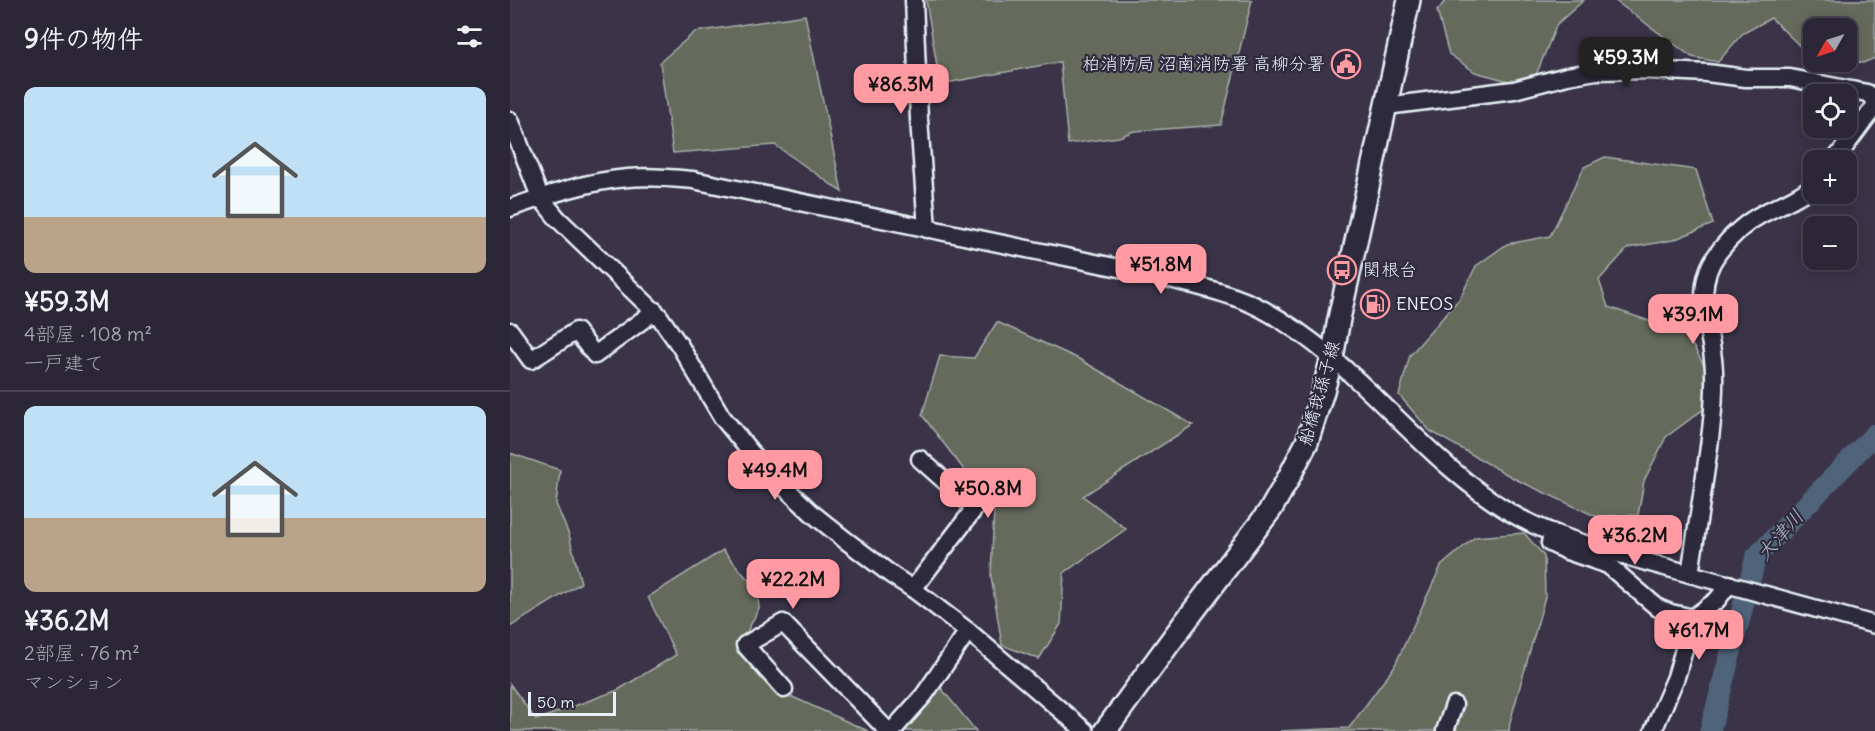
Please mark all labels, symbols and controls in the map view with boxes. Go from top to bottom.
north arrow [1803,18,1857,72]
map controls [1803,18,1857,270]
icon: filters [453,20,486,53]
text: 9件の物件 [24,22,143,55]
pin: ¥59.3M [1577,37,1675,88]
text: ¥59.3M [1593,44,1659,69]
public building icon: 柏消防局 沼南消防署 高柳分署 [1330,48,1362,80]
place label: 柏消防局 沼南消防署 高柳分署 [1082,52,1325,75]
pin: ¥86.3M [852,64,950,115]
text: ¥86.3M [868,71,934,96]
button: locate [1803,84,1857,138]
icon: home [201,126,309,234]
button: + [1803,150,1857,204]
button: − [1803,216,1857,270]
pin: ¥51.8M [1112,244,1210,295]
text: ¥51.8M [1129,251,1193,276]
bus stop icon: 関根台 [1326,254,1358,286]
place label: 関根台 [1363,258,1417,281]
text: ¥59.3M [24,285,110,318]
fuel station icon: ENEOS [1359,288,1391,320]
place label: ENEOS [1396,292,1453,315]
pin: ¥39.1M [1644,294,1742,345]
text: ¥39.1M [1662,301,1724,326]
text: 4部屋 · 108 m² [24,321,152,346]
street label: 船橋我孫子線 [1293,338,1344,448]
text: 一戸建て [24,350,104,375]
icon: home [201,445,309,553]
pin: ¥49.4M [726,450,824,501]
text: ¥49.4M [742,457,808,482]
pin: ¥50.8M [939,468,1037,519]
text: ¥50.8M [954,475,1022,500]
water label: 大津川 [1751,504,1809,566]
pin: ¥36.2M [1586,515,1684,566]
text: ¥36.2M [1602,522,1668,547]
pin: ¥22.2M [744,559,842,610]
text: ¥22.2M [761,566,825,591]
text: ¥36.2M [24,604,110,637]
pin: ¥61.7M [1650,610,1748,661]
text: ¥61.7M [1668,617,1730,642]
text: 2部屋 · 76 m² [24,640,140,665]
text: マンション [24,669,123,694]
scale bar [528,689,616,716]
text: 50 m [537,692,575,712]

